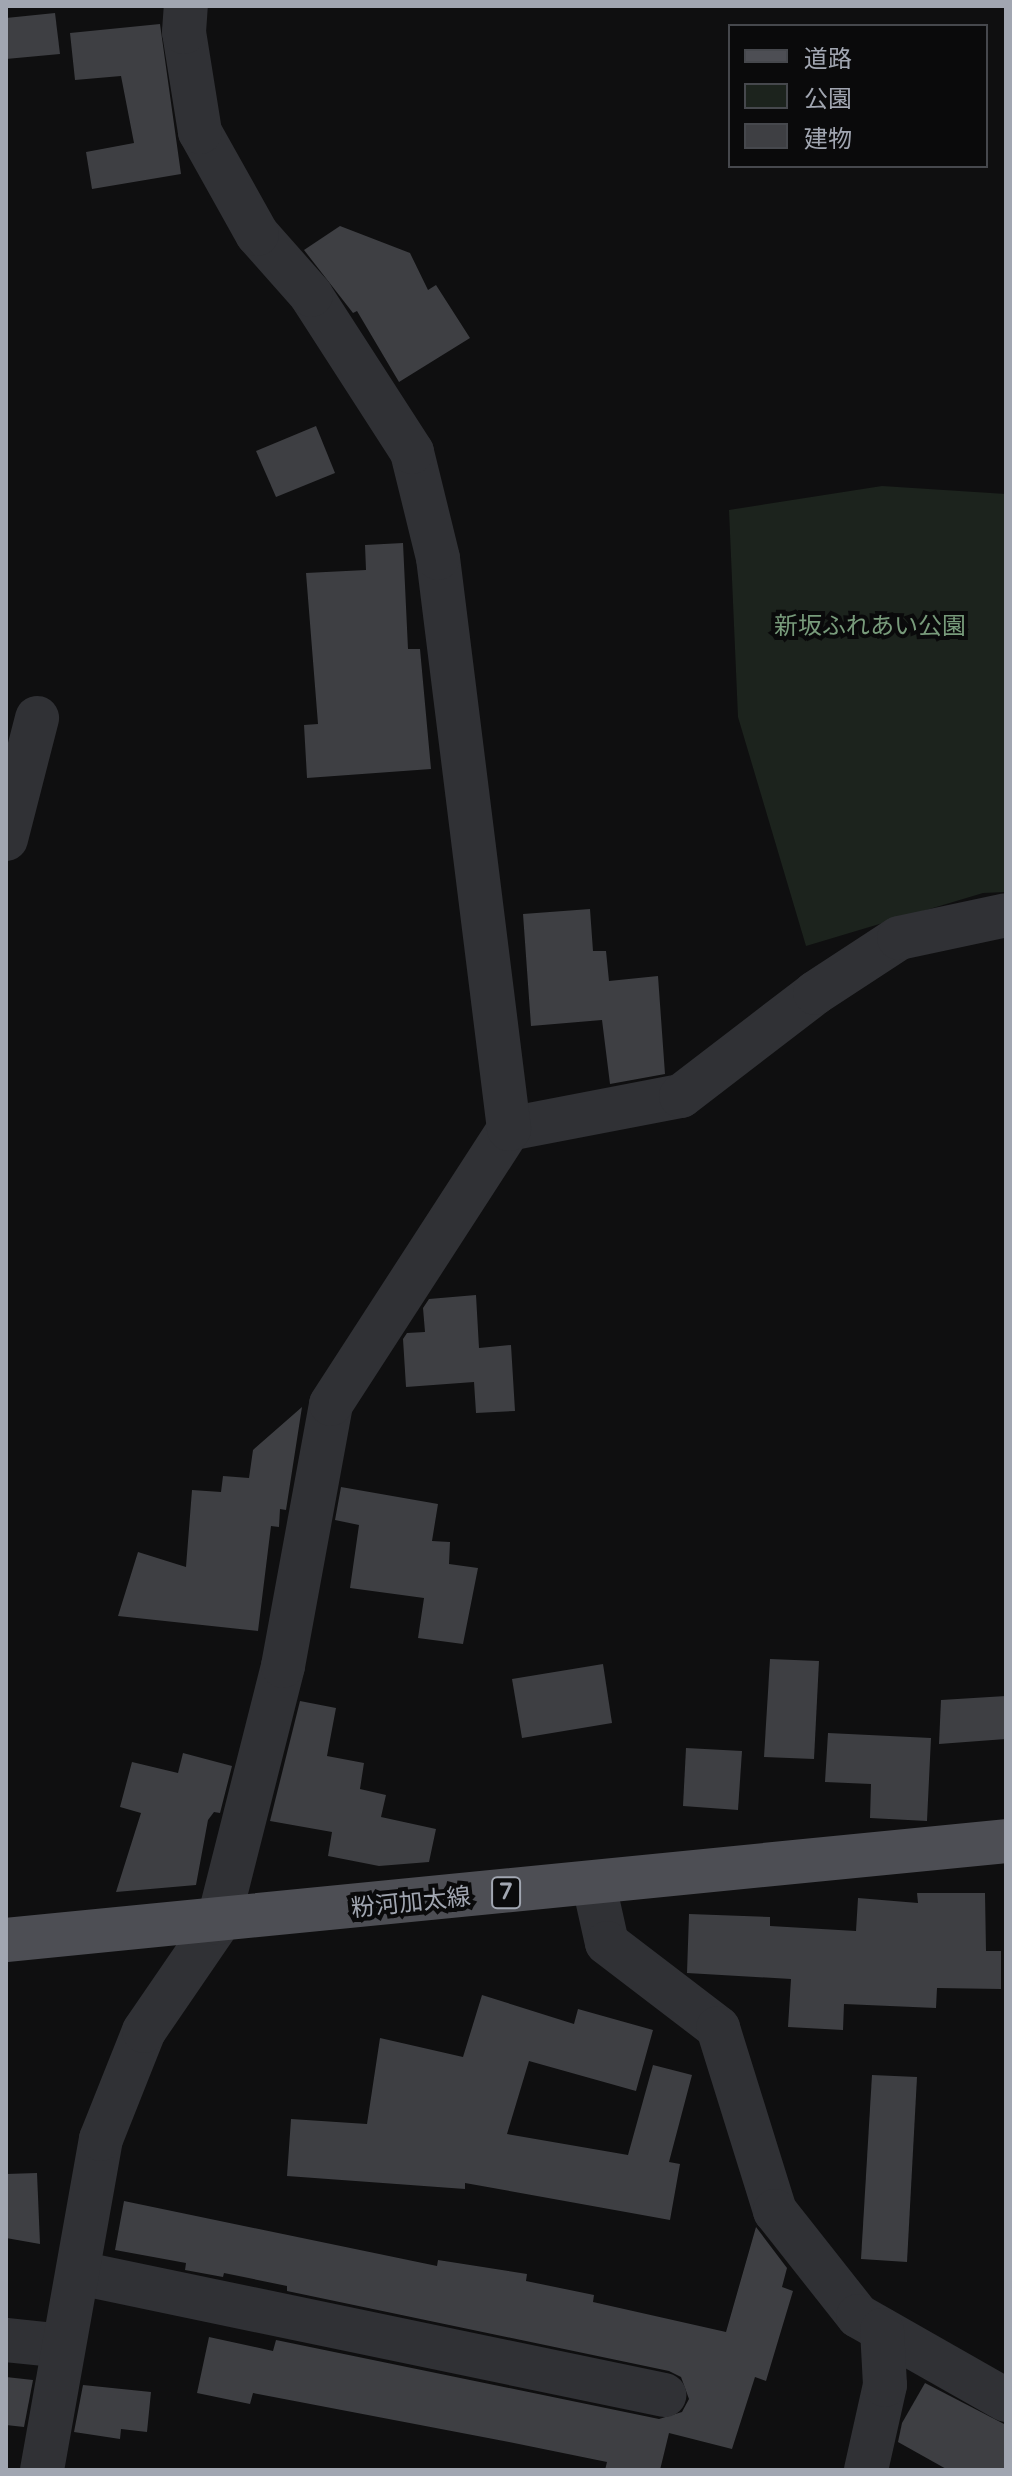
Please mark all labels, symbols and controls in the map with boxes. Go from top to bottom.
legend [728,24,988,168]
text: 道路 [804,45,852,74]
text: 公園 [804,85,852,114]
text: 建物 [804,125,852,154]
park label: 新坂ふれあい公園 [774,613,966,641]
road number: 7 [490,1875,522,1911]
street label: 粉河加太線 [350,1882,472,1924]

